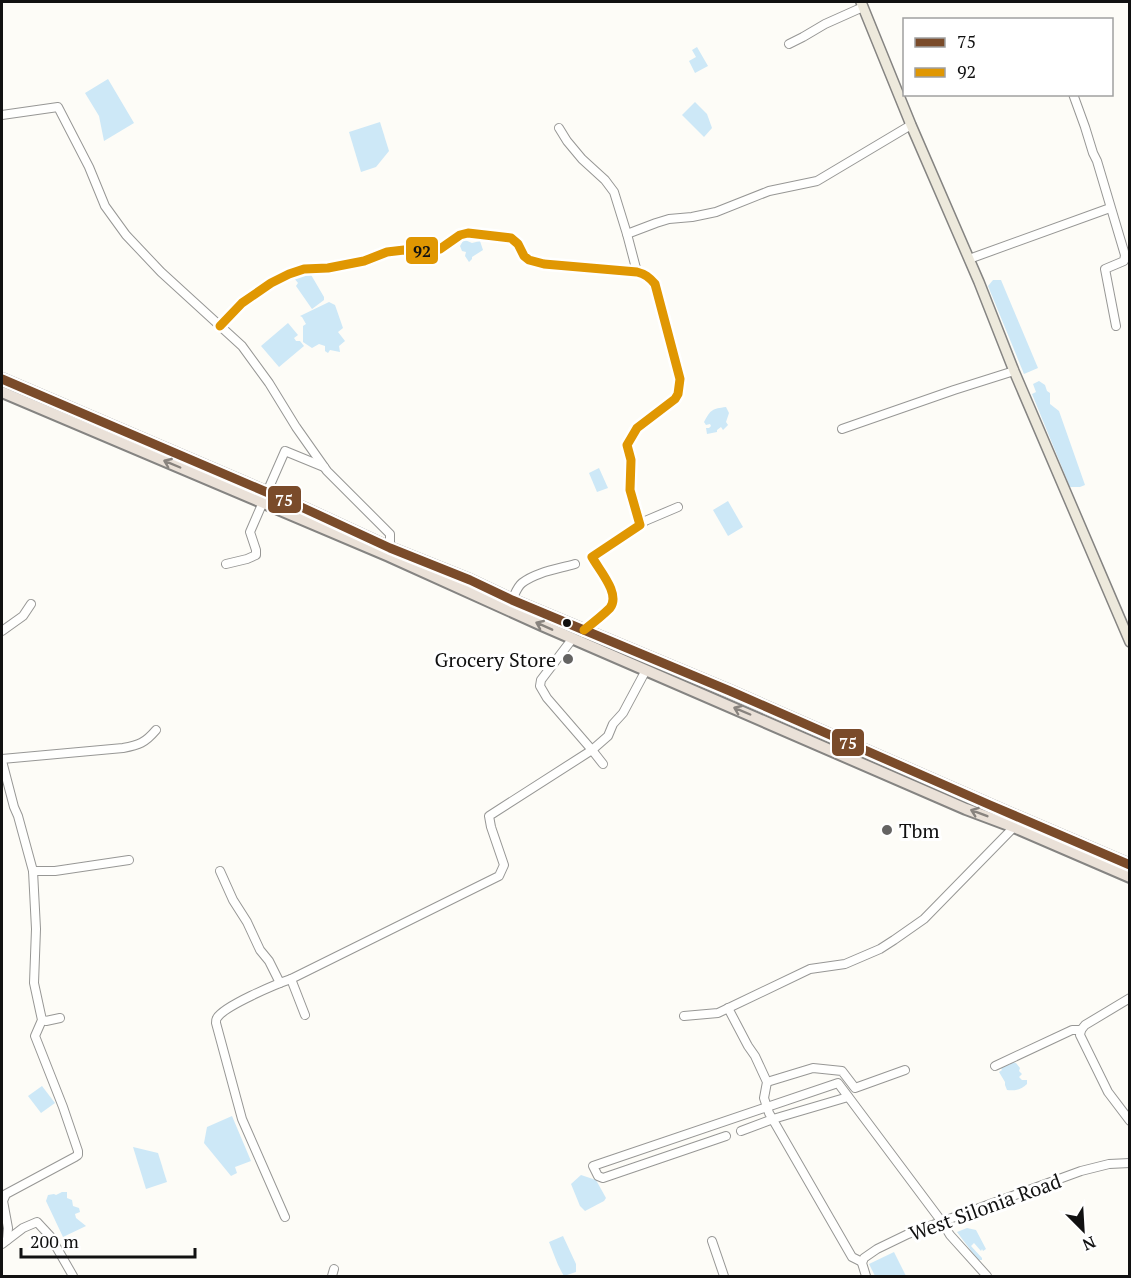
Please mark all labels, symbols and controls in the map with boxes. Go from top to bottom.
legend [903,18,1113,96]
text: 75 [957,29,976,53]
text: 92 [957,59,976,83]
line badge: 92 [405,236,439,265]
text: 92 [413,240,431,262]
one-way arrow [164,458,182,469]
line badge: 75 [267,485,302,514]
text: 75 [275,489,293,511]
unlabelled marker [561,617,573,629]
one-way arrow [535,619,553,631]
place label: Grocery Store [435,646,556,673]
marker: Grocery Store [561,652,575,666]
one-way arrow [733,705,751,716]
line badge: 75 [831,728,865,757]
text: 75 [839,732,857,754]
one-way arrow [970,807,989,818]
place label: Tbm [899,817,940,844]
marker: Tbm [880,823,894,837]
street label: West Silonia Road [905,1167,1065,1247]
north arrow [1053,1200,1113,1260]
scale bar [21,1221,195,1259]
text: 200 m [30,1229,79,1253]
text: N [1079,1231,1099,1256]

